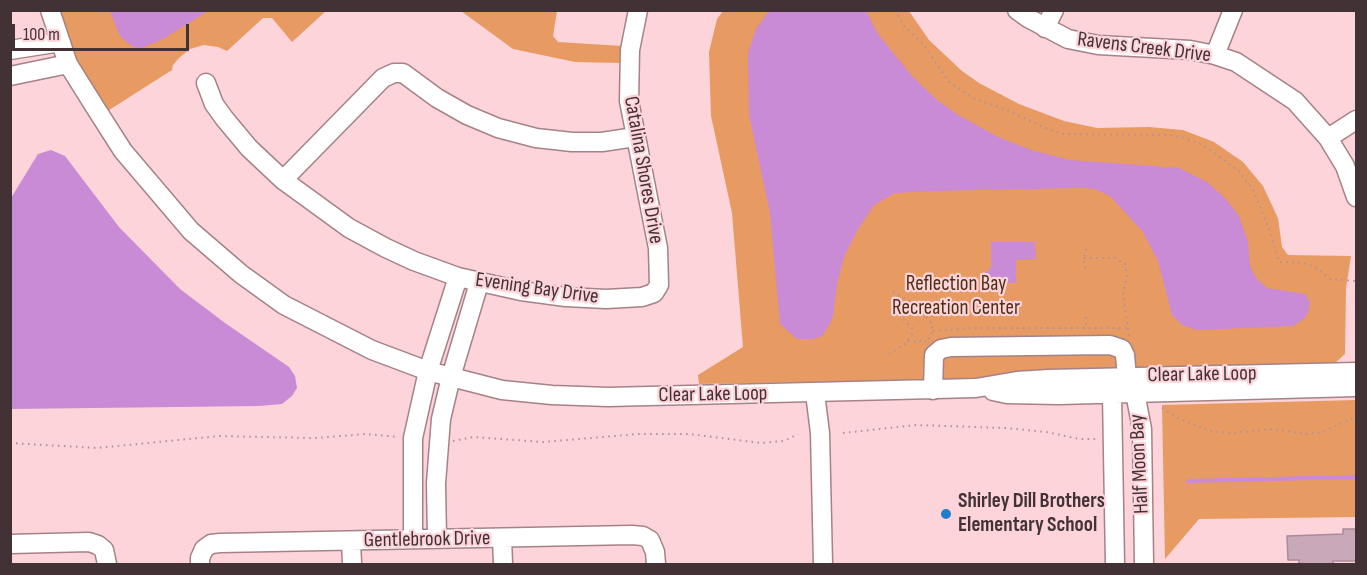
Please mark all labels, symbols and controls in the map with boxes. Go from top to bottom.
scale bar [15,12,192,50]
text: 100 m [23,24,60,45]
street label: Ravens Creek Drive [1076,27,1212,69]
street label: Catalina Shores Drive [618,94,668,246]
street label: Evening Bay Drive [474,268,600,310]
park label: Reflection Bay Recreation Center [892,272,1020,322]
street label: Clear Lake Loop [1147,361,1257,389]
street label: Clear Lake Loop [658,381,768,409]
street label: Half Moon Bay [1125,414,1155,514]
place label: Shirley Dill Brothers Elementary School [958,489,1105,539]
marker: Shirley Dill Brothers Elementary School [939,507,953,521]
street label: Gentlebrook Drive [363,526,491,554]

